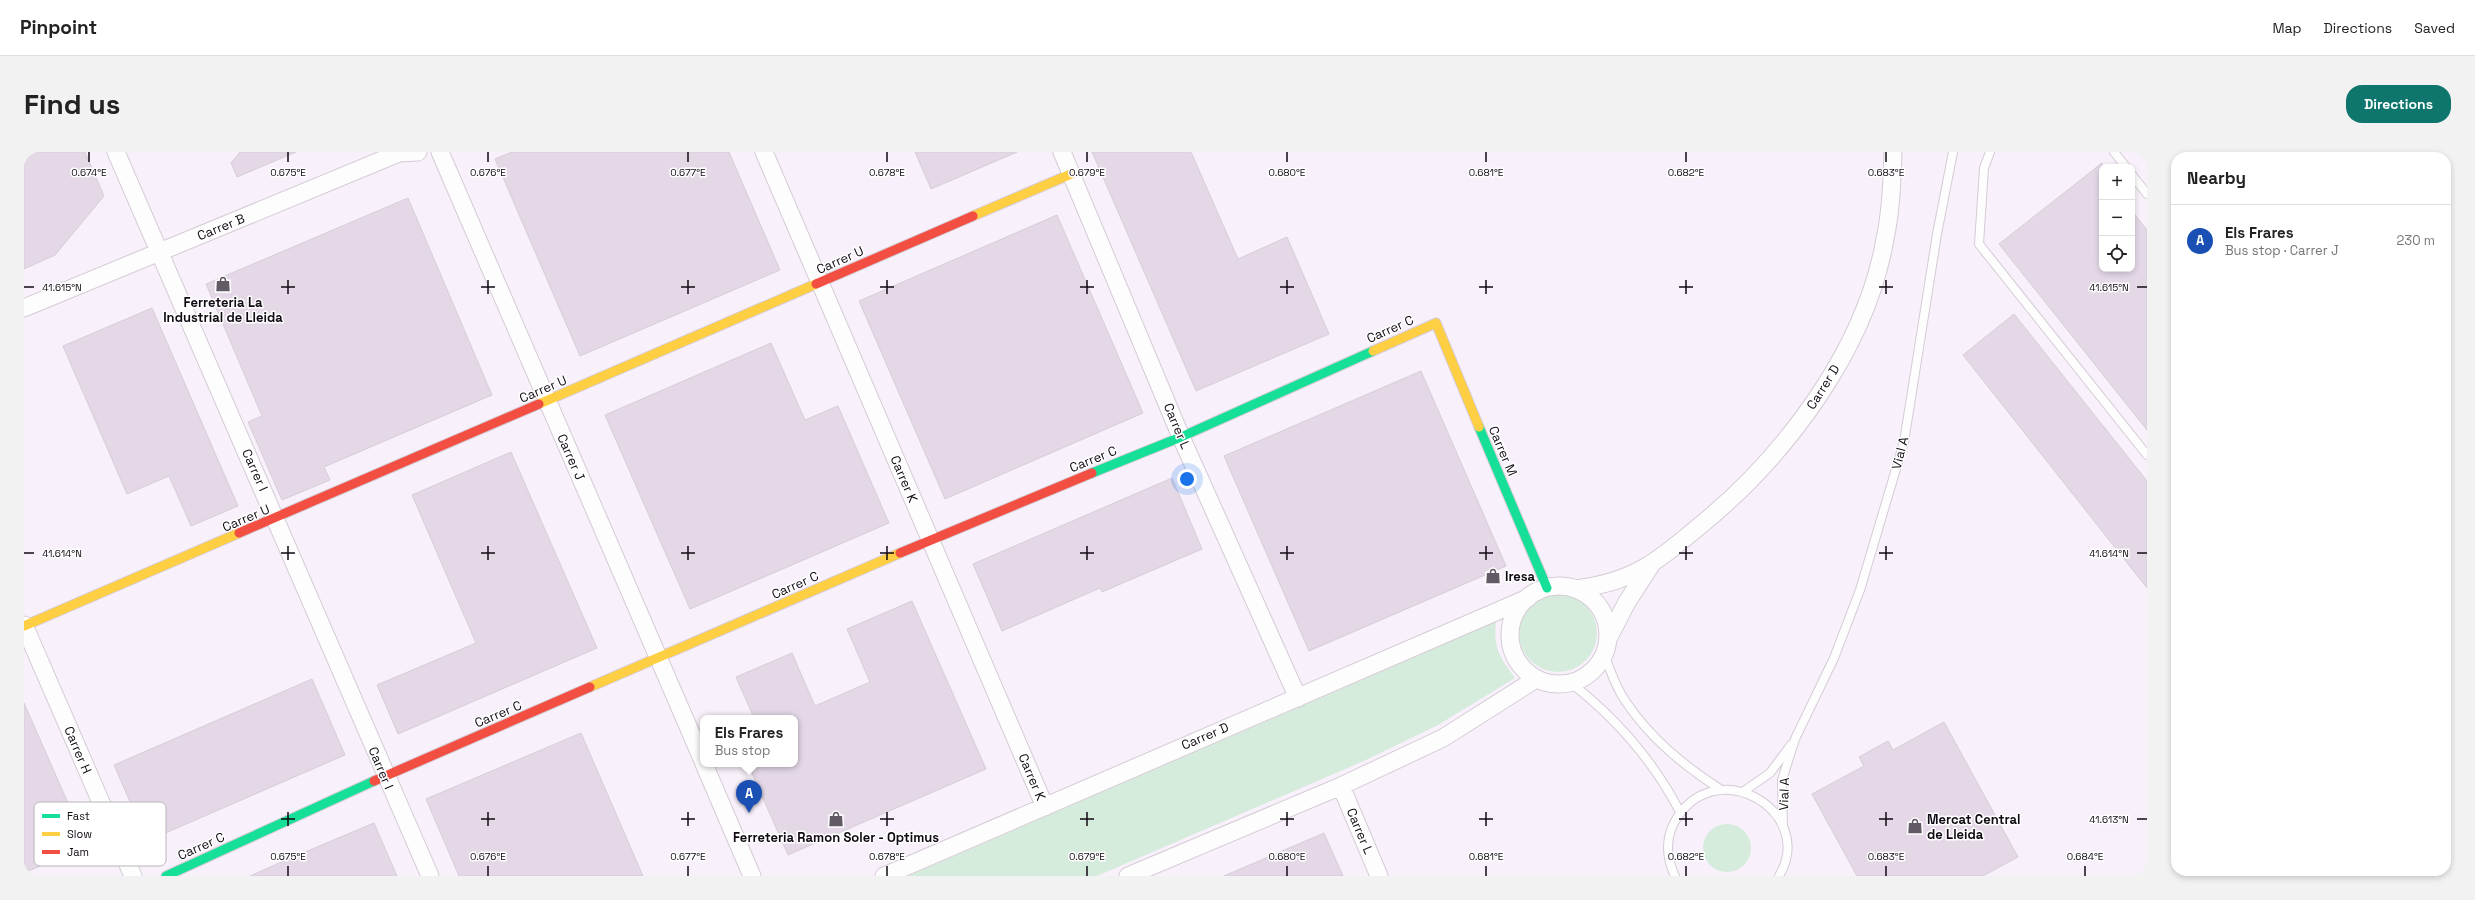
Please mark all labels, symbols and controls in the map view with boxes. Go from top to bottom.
text: Pinpoint [20,15,97,40]
text: Map [2272,19,2302,37]
text: Directions [2324,19,2392,37]
text: Saved [2414,19,2455,37]
button: Directions [2346,85,2451,123]
text: Find us [24,86,121,122]
map controls [2099,164,2135,272]
button: + [2099,164,2135,200]
text: 0.674°E [71,166,107,179]
text: 0.675°E [270,166,306,179]
text: 0.676°E [470,166,506,179]
text: 0.677°E [670,166,706,179]
text: 0.678°E [869,166,905,179]
text: 0.679°E [1069,166,1105,179]
text: 0.680°E [1269,166,1306,179]
text: 0.681°E [1469,166,1504,179]
text: 0.682°E [1668,166,1705,179]
text: 0.683°E [1868,166,1905,179]
text: Nearby [2187,167,2246,189]
button: − [2099,200,2135,236]
street label: Carrer B [195,210,247,244]
text: Els Frares [2225,223,2294,242]
text: A [2196,232,2204,249]
text: 230 m [2397,232,2435,249]
button: locate [2099,236,2135,272]
street label: Carrer U [814,242,866,278]
text: Bus stop · Carrer J [2225,242,2339,259]
shop icon: Ferreteria La Industrial de Lleida [214,275,232,293]
text: 41.615°N [42,281,82,294]
text: 41.615°N [2089,281,2129,294]
place label: Ferreteria La Industrial de Lleida [163,294,283,326]
street label: Carrer C [1364,311,1416,347]
street label: Carrer D [1803,361,1843,413]
street label: Carrer U [517,371,569,407]
street label: Carrer L [1160,400,1194,452]
street label: Carrer M [1485,423,1521,479]
street label: Carrer J [553,431,589,483]
street label: Vial A [1888,435,1912,471]
street label: Carrer C [1067,442,1119,476]
street label: Carrer I [238,446,272,494]
street label: Carrer K [887,453,921,505]
your location [1177,469,1197,489]
street label: Carrer U [220,500,272,536]
text: 41.614°N [42,547,82,560]
text: 41.614°N [2089,547,2129,560]
street label: Carrer C [769,567,821,603]
shop icon: Iresa [1484,567,1502,585]
place label: Iresa [1505,568,1536,585]
street label: Carrer C [472,696,524,732]
popup [700,715,798,767]
street label: Carrer D [1179,718,1231,754]
text: Els Frares [715,723,783,742]
street label: Carrer H [60,724,96,776]
text: Bus stop [715,742,770,759]
street label: Carrer I [364,744,398,792]
street label: Carrer K [1015,751,1049,803]
street label: Vial A [1775,777,1793,811]
pin: A [736,780,762,813]
legend [34,802,166,866]
street label: Carrer L [1343,805,1377,857]
text: Fast [67,809,90,823]
shop icon: Ferreteria Ramon Soler - Optimus [827,810,845,828]
place label: Mercat Central de Lleida [1927,811,2020,843]
text: 41.613°N [2089,813,2129,826]
shop icon: Mercat Central de Lleida [1906,817,1924,835]
text: Slow [67,827,92,841]
street label: Carrer C [175,828,227,864]
place label: Ferreteria Ramon Soler - Optimus [733,829,939,846]
text: Jam [67,845,89,859]
text: 0.675°E [270,850,306,863]
text: 0.676°E [470,850,506,863]
text: 0.677°E [670,850,706,863]
text: 0.678°E [869,850,905,863]
text: 0.679°E [1069,850,1105,863]
text: 0.680°E [1269,850,1306,863]
text: 0.681°E [1469,850,1504,863]
text: 0.682°E [1668,850,1705,863]
text: 0.683°E [1868,850,1905,863]
text: 0.684°E [2067,850,2104,863]

